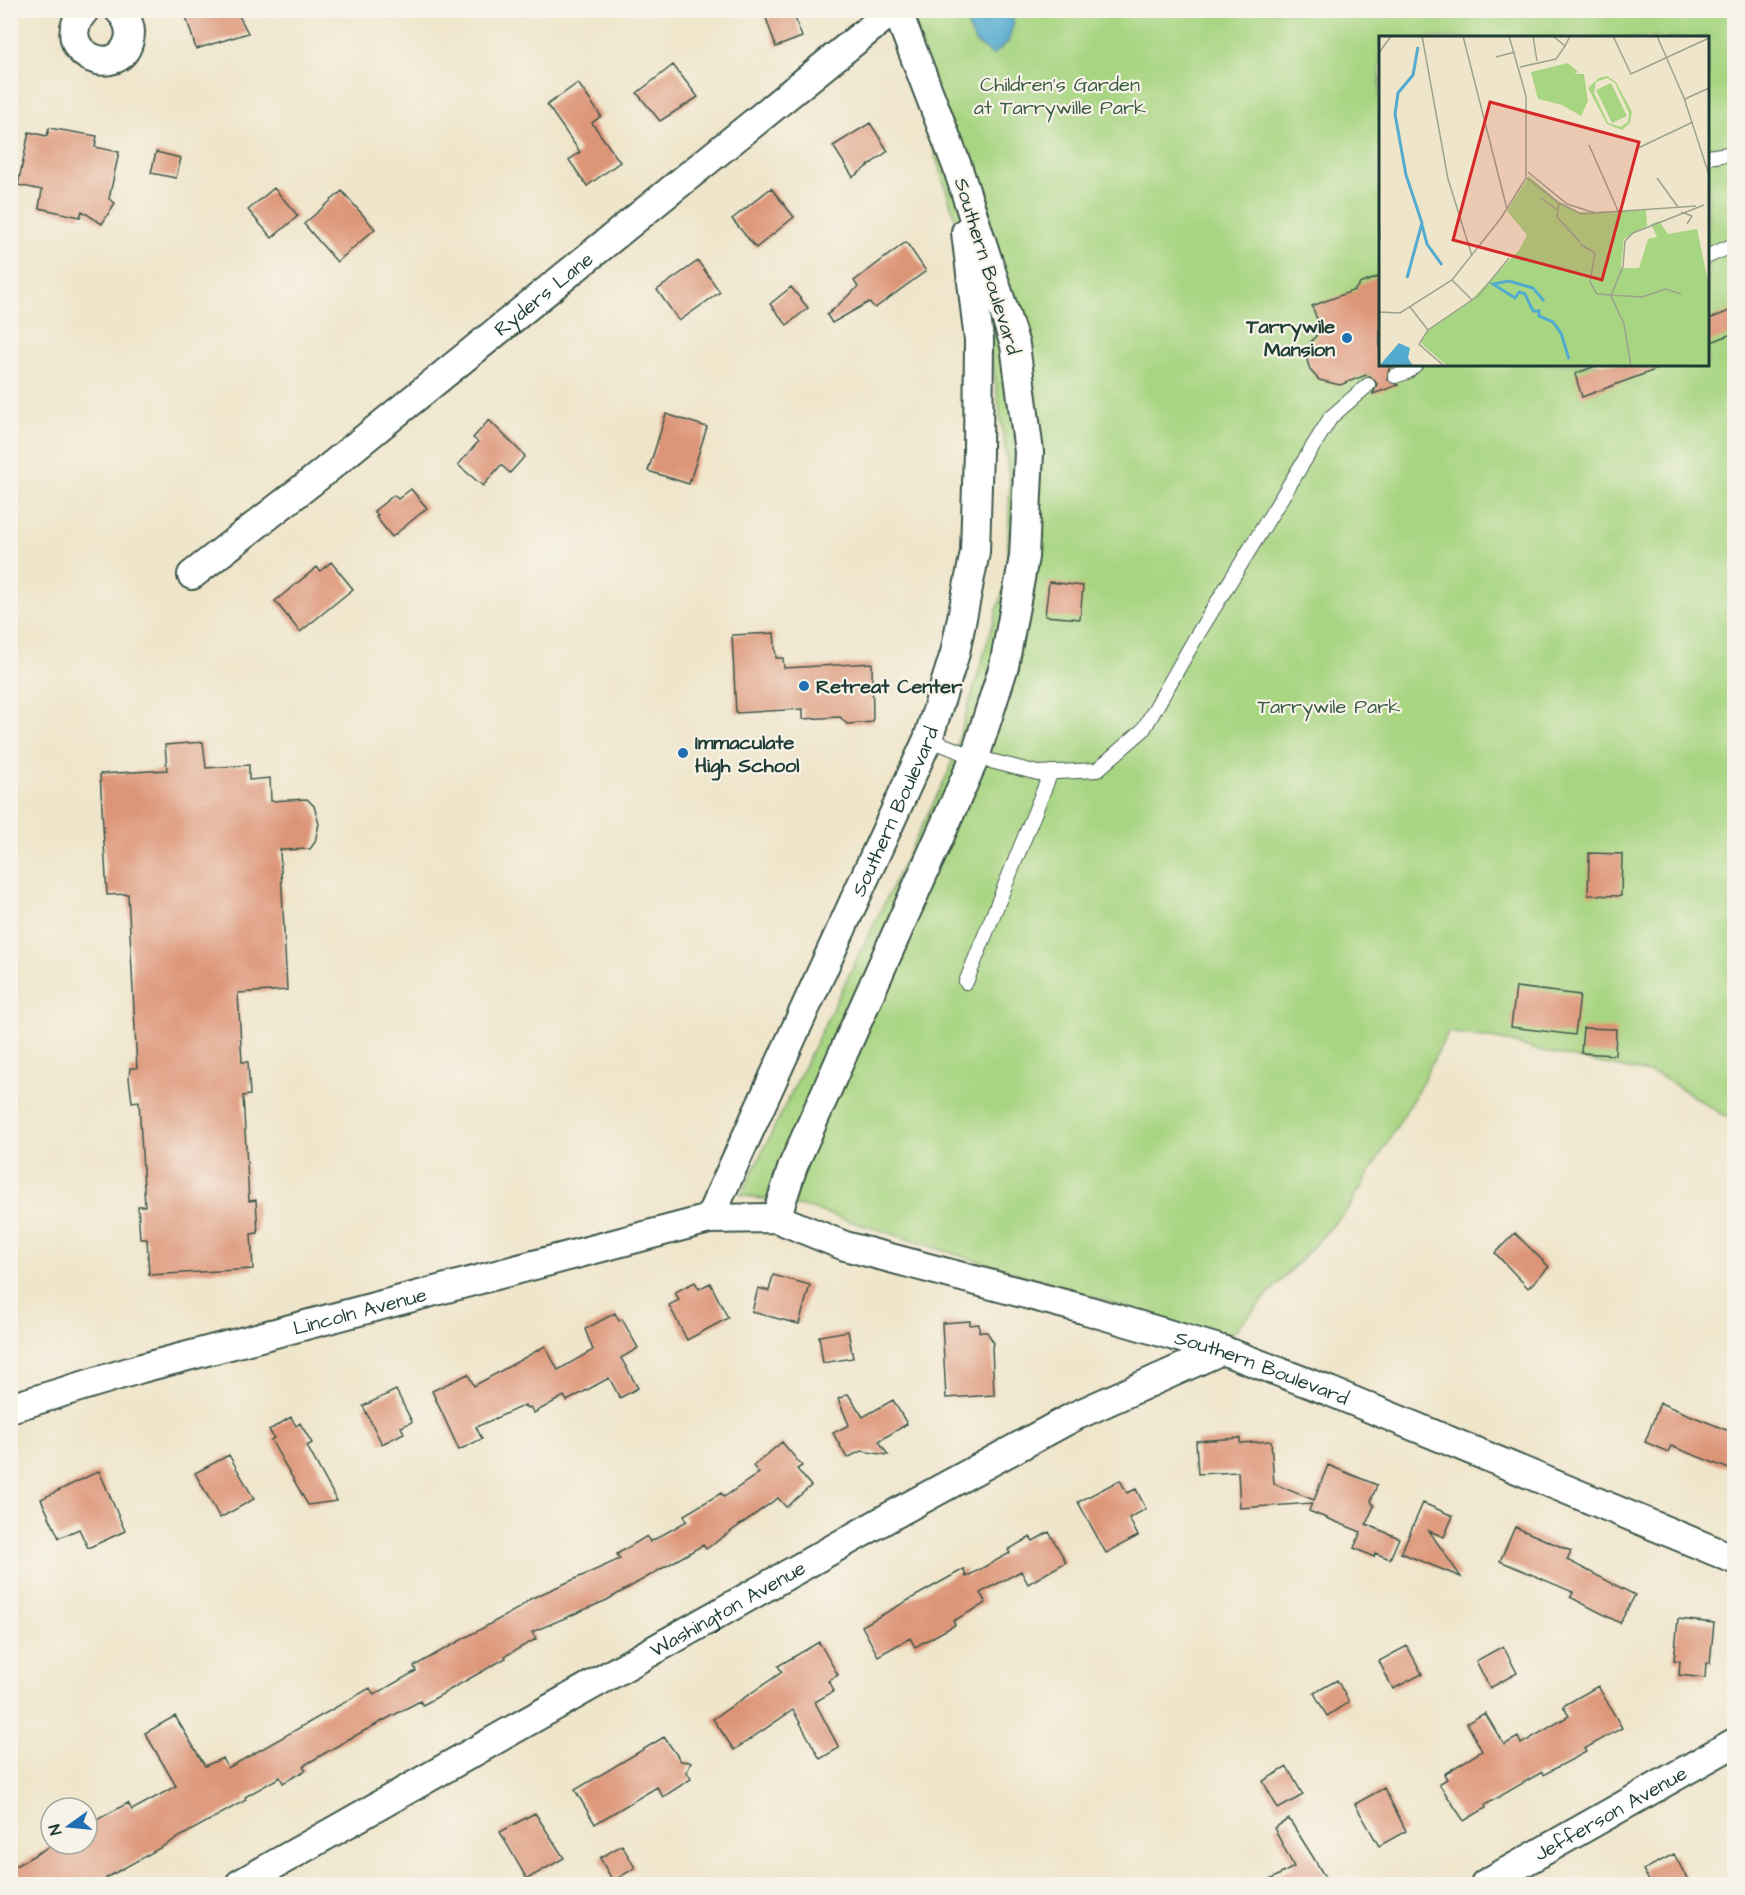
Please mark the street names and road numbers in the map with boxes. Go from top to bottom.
street label: Southern Boulevard [947,174,1027,358]
street label: Ryders Lane [488,246,600,343]
street label: Southern Boulevard [845,723,946,901]
street label: Lincoln Avenue [290,1281,430,1343]
street label: Southern Boulevard [1171,1324,1353,1413]
street label: Washington Avenue [645,1554,811,1664]
street label: Jefferson Avenue [1529,1759,1692,1868]

